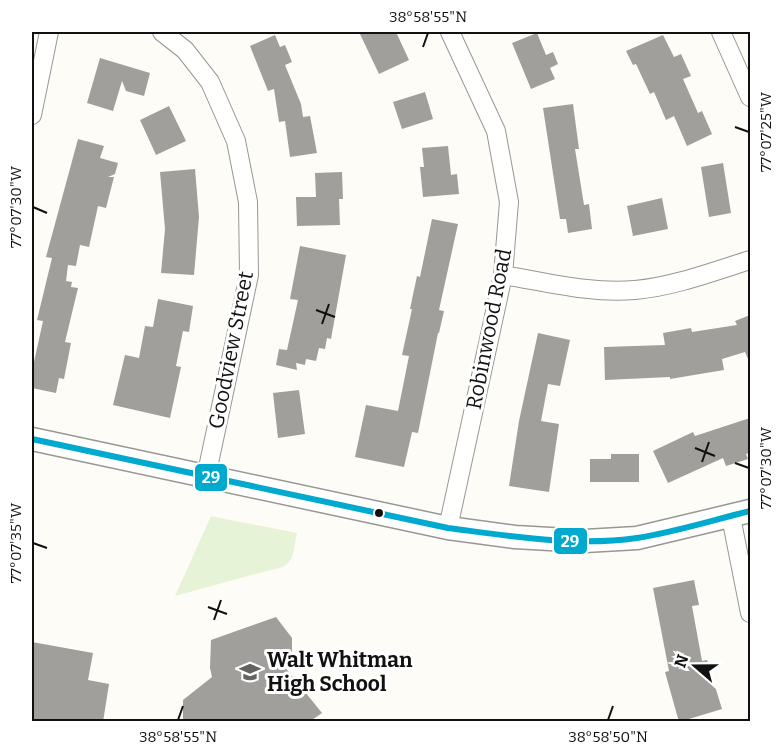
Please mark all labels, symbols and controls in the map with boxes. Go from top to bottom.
text: 38°58'55"N [389,8,467,26]
text: 77°07'25"W [757,91,775,172]
text: 77°07'30"W [7,165,25,248]
street label: Robinwood Road [461,246,517,412]
street label: Goodview Street [203,269,259,431]
text: 77°07'30"W [757,426,775,509]
line badge: 29 [194,463,228,492]
text: 29 [202,468,220,487]
text: 77°07'35"W [7,502,25,583]
unlabelled marker [373,507,385,519]
line badge: 29 [553,527,588,555]
text: 29 [561,532,579,551]
north arrow [665,636,725,696]
place label: Walt Whitman High School [267,647,413,697]
text: N [670,652,692,670]
school or university icon: Walt Whitman High School [238,660,262,684]
text: 38°58'55"N [139,728,217,746]
text: 38°58'50"N [568,728,648,746]

